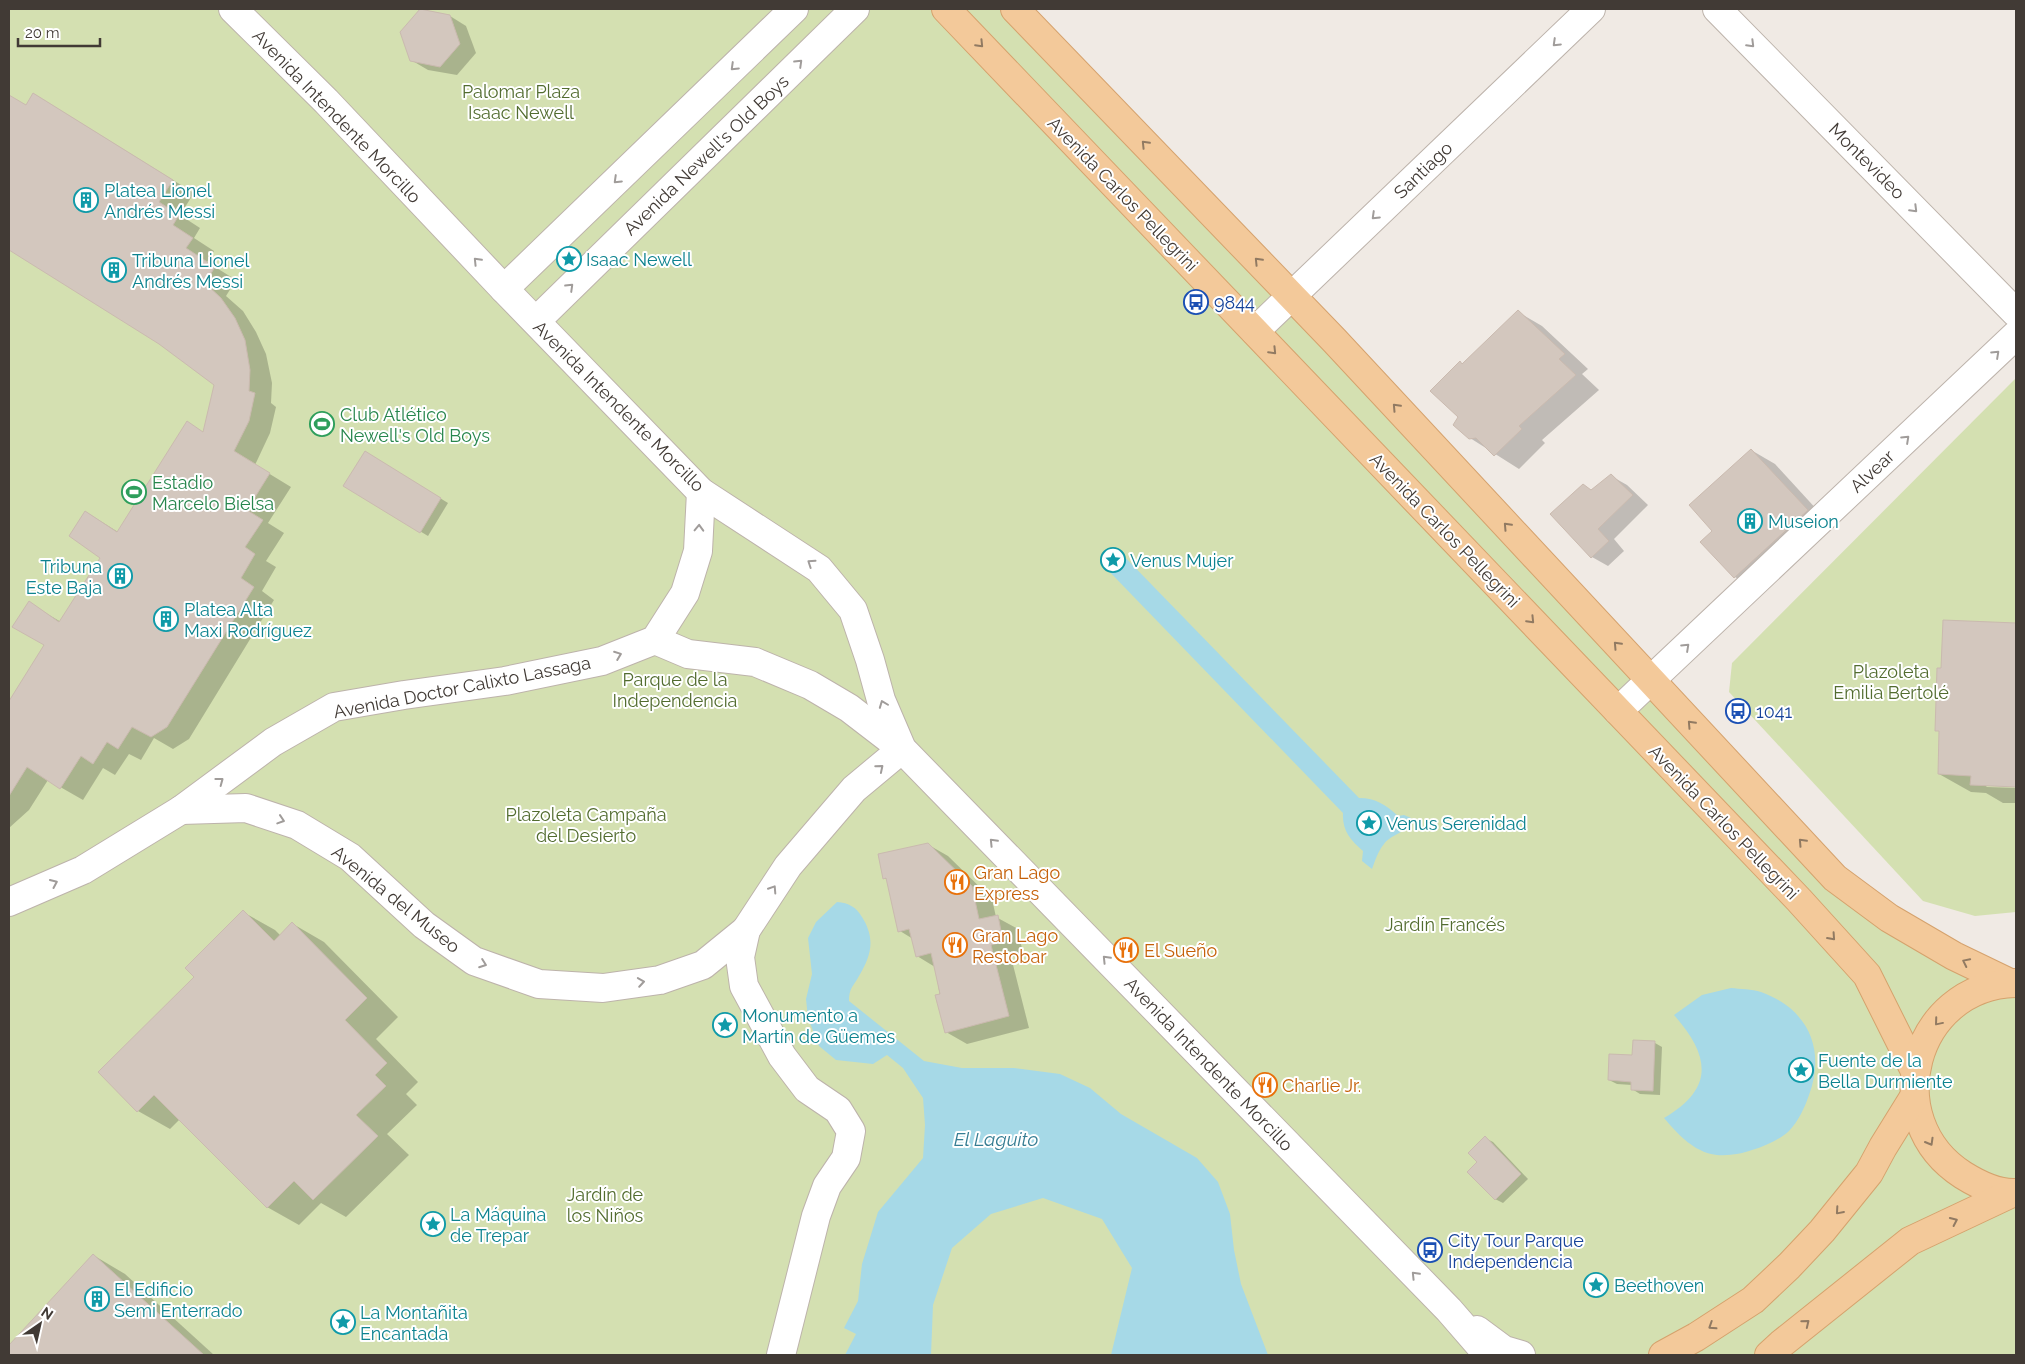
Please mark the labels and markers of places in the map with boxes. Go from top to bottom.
place label: Platea Lionel Andrés Messi [104,180,215,222]
building icon: Platea Lionel Andrés Messi [73,187,99,213]
place icon: Isaac Newell [556,246,582,272]
place label: Isaac Newell [586,249,692,270]
place label: Tribuna Lionel Andrés Messi [132,250,249,292]
building icon: Tribuna Lionel Andrés Messi [101,257,127,283]
bus stop icon: 9844 [1183,289,1209,315]
place label: 9844 [1214,292,1255,313]
place label: Club Atlético Newell's Old Boys [340,404,490,446]
sports icon: Club Atlético Newell's Old Boys [309,411,335,437]
place label: Estadio Marcelo Bielsa [152,472,274,514]
sports icon: Estadio Marcelo Bielsa [121,479,147,505]
building icon: Museion [1737,508,1763,534]
place label: Museion [1768,511,1839,532]
place icon: Venus Mujer [1100,547,1126,573]
place label: Venus Mujer [1130,550,1234,571]
place label: Tribuna Este Baja [26,556,102,598]
building icon: Tribuna Este Baja [107,563,133,589]
place label: Platea Alta Maxi Rodríguez [184,599,312,641]
building icon: Platea Alta Maxi Rodríguez [153,606,179,632]
bus stop icon: 1041 [1725,698,1751,724]
place label: 1041 [1756,701,1793,722]
place icon: Venus Serenidad [1356,810,1382,836]
place label: Venus Serenidad [1386,813,1527,834]
place label: Gran Lago Express [974,862,1060,904]
restaurant icon: Gran Lago Express [944,869,970,895]
place label: Gran Lago Restobar [972,925,1058,967]
restaurant icon: Gran Lago Restobar [942,932,968,958]
restaurant icon: El Sueño [1113,937,1139,963]
place label: El Sueño [1144,940,1218,961]
place label: Monumento a Martín de Güemes [742,1005,895,1047]
place icon: Monumento a Martín de Güemes [712,1012,738,1038]
place label: Fuente de la Bella Durmiente [1818,1050,1953,1092]
place icon: Fuente de la Bella Durmiente [1788,1057,1814,1083]
restaurant icon: Charlie Jr. [1252,1072,1278,1098]
place label: Charlie Jr. [1282,1075,1361,1096]
place label: La Máquina de Trepar [450,1204,546,1246]
place icon: La Máquina de Trepar [420,1211,446,1237]
place label: City Tour Parque Independencia [1448,1230,1584,1272]
bus stop icon: City Tour Parque Independencia [1417,1237,1443,1263]
place icon: Beethoven [1583,1272,1609,1298]
place label: Beethoven [1614,1275,1704,1296]
place label: El Edificio Semi Enterrado [114,1279,243,1321]
building icon: El Edificio Semi Enterrado [84,1286,110,1312]
place label: La Montañita Encantada [360,1302,468,1344]
place icon: La Montañita Encantada [330,1309,356,1335]

